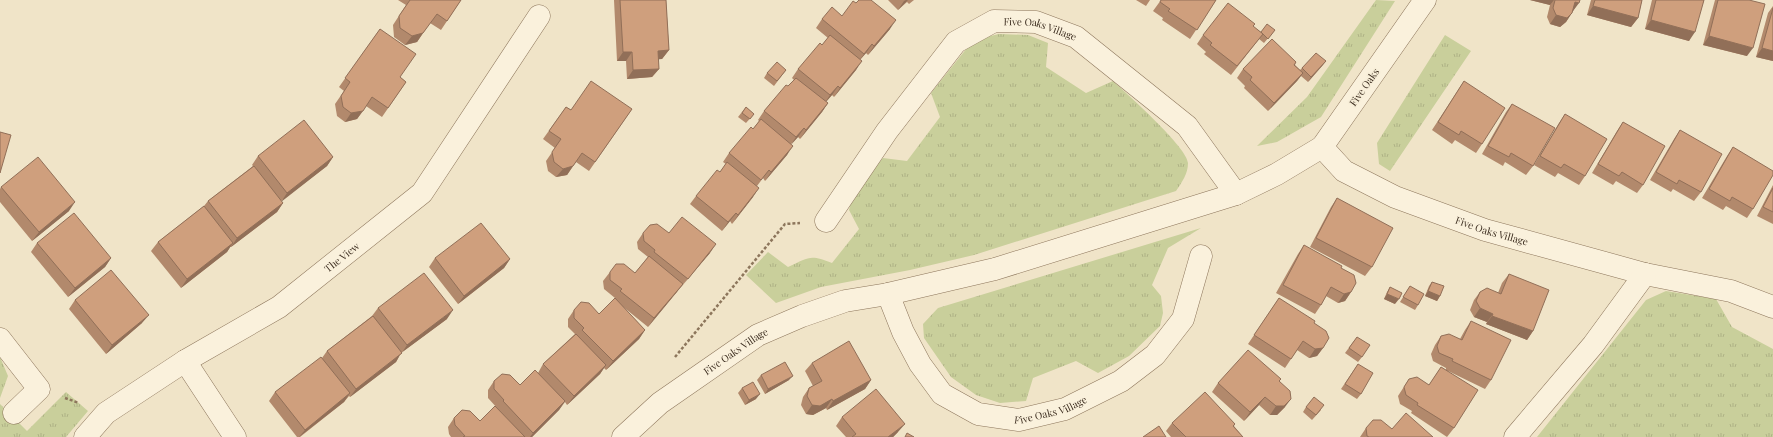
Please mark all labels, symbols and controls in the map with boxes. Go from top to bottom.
street label: Five Oaks Village [1003,14,1079,44]
street label: Five Oaks [1346,65,1382,109]
street label: Five Oaks Village [1454,213,1530,249]
street label: The View [321,239,362,275]
street label: Five Oaks Village [700,325,770,378]
street label: Five Oaks Village [1013,392,1089,427]

